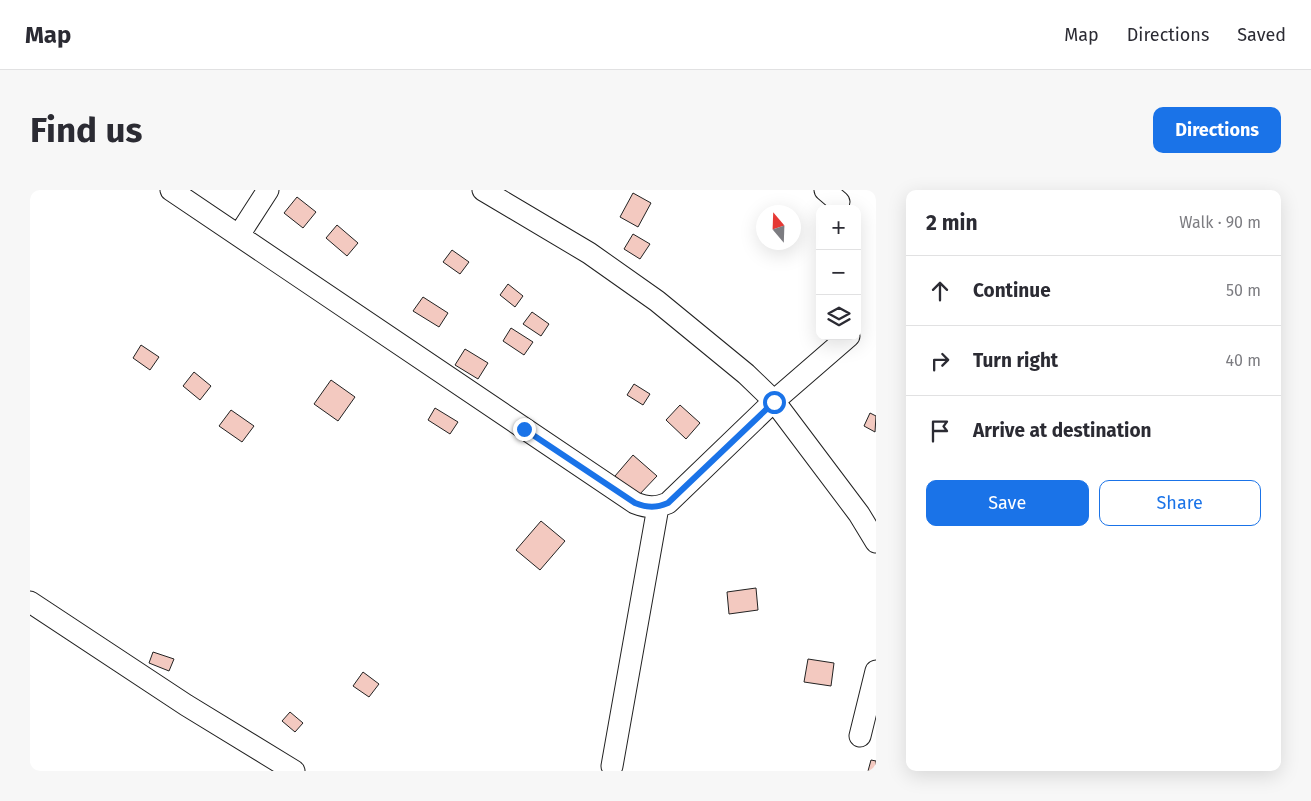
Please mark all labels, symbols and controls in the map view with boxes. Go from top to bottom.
text: Map [25,21,71,49]
text: Map [1064,24,1099,46]
text: Directions [1127,24,1209,46]
text: Saved [1237,24,1286,46]
button: Directions [1153,107,1281,153]
text: Find us [30,109,142,151]
north arrow [756,205,801,250]
map controls [816,205,861,340]
button: + [816,205,861,250]
text: 2 min [926,210,978,236]
text: Walk · 90 m [1179,213,1261,232]
button: − [816,250,861,295]
icon: ahead [926,277,954,305]
text: Continue [973,279,1051,302]
text: 50 m [1226,281,1261,300]
button: layers [816,295,861,340]
icon: right [926,347,954,375]
text: Turn right [973,349,1058,372]
text: 40 m [1226,351,1261,370]
route start [763,391,786,414]
icon: arrive [926,417,954,445]
route end [513,418,536,441]
text: Arrive at destination [973,419,1152,442]
button: Save [926,480,1089,526]
button: Share [1099,480,1261,526]

